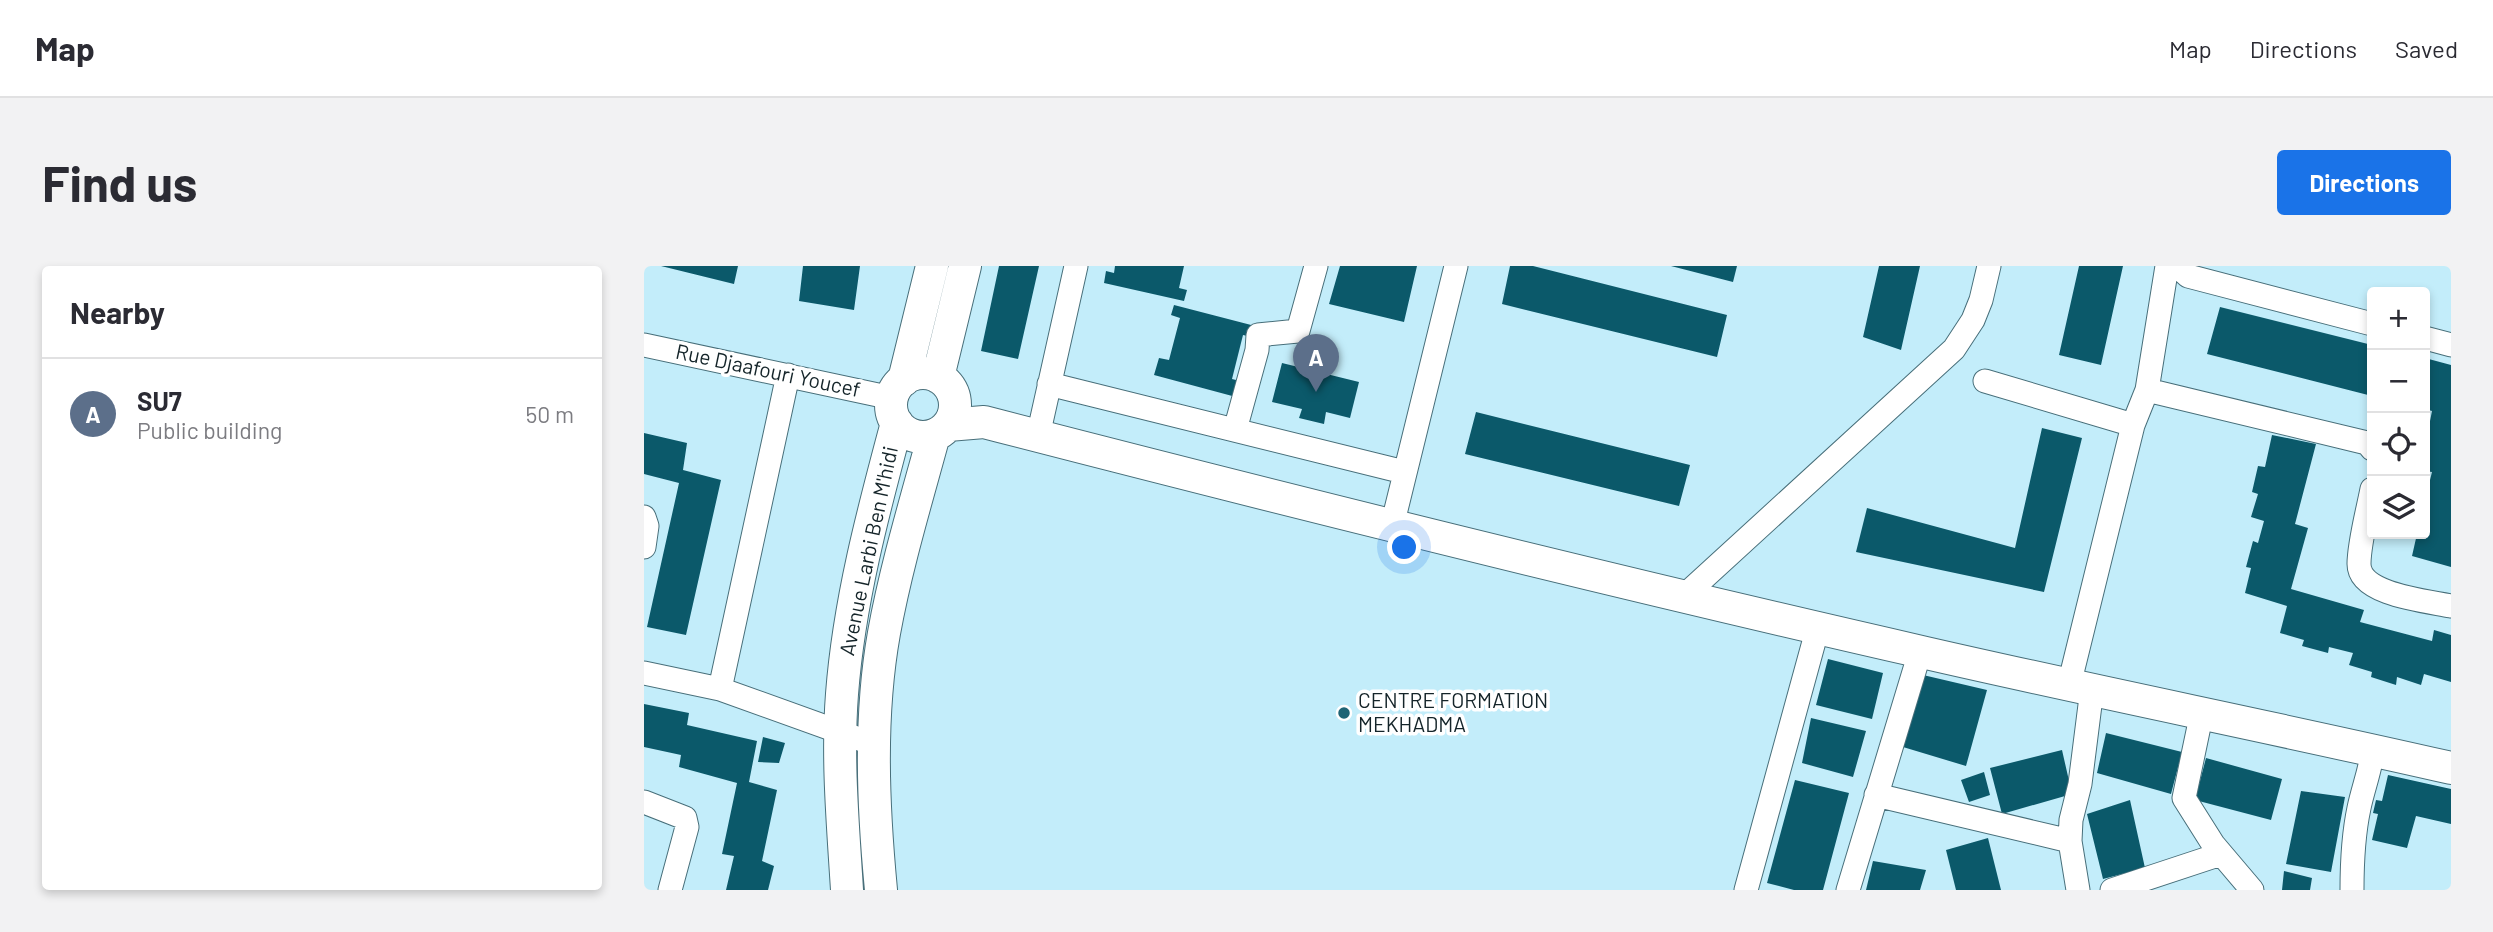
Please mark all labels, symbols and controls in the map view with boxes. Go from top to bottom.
text: Map [35,28,95,68]
text: Map [2169,34,2212,63]
text: Directions [2250,34,2357,63]
text: Saved [2395,34,2458,63]
button: Directions [2277,150,2451,215]
text: Find us [42,153,197,212]
map controls [2367,287,2430,539]
button: + [2367,287,2430,350]
text: Nearby [70,294,165,330]
pin: A [1293,334,1339,392]
street label: Rue Djaafouri Youcef [674,338,863,401]
button: − [2367,350,2430,413]
text: SU7 [137,385,182,416]
text: A [85,400,101,428]
text: 50 m [526,400,574,428]
button: locate [2367,413,2430,476]
text: Public building [137,416,282,444]
street label: Avenue Larbi Ben M'hidi [833,444,902,658]
button: layers [2367,476,2430,539]
your location [1387,530,1421,564]
place label: CENTRE FORMATION MEKHADMA [1358,687,1548,736]
marker: CENTRE FORMATION MEKHADMA [1336,705,1352,721]

